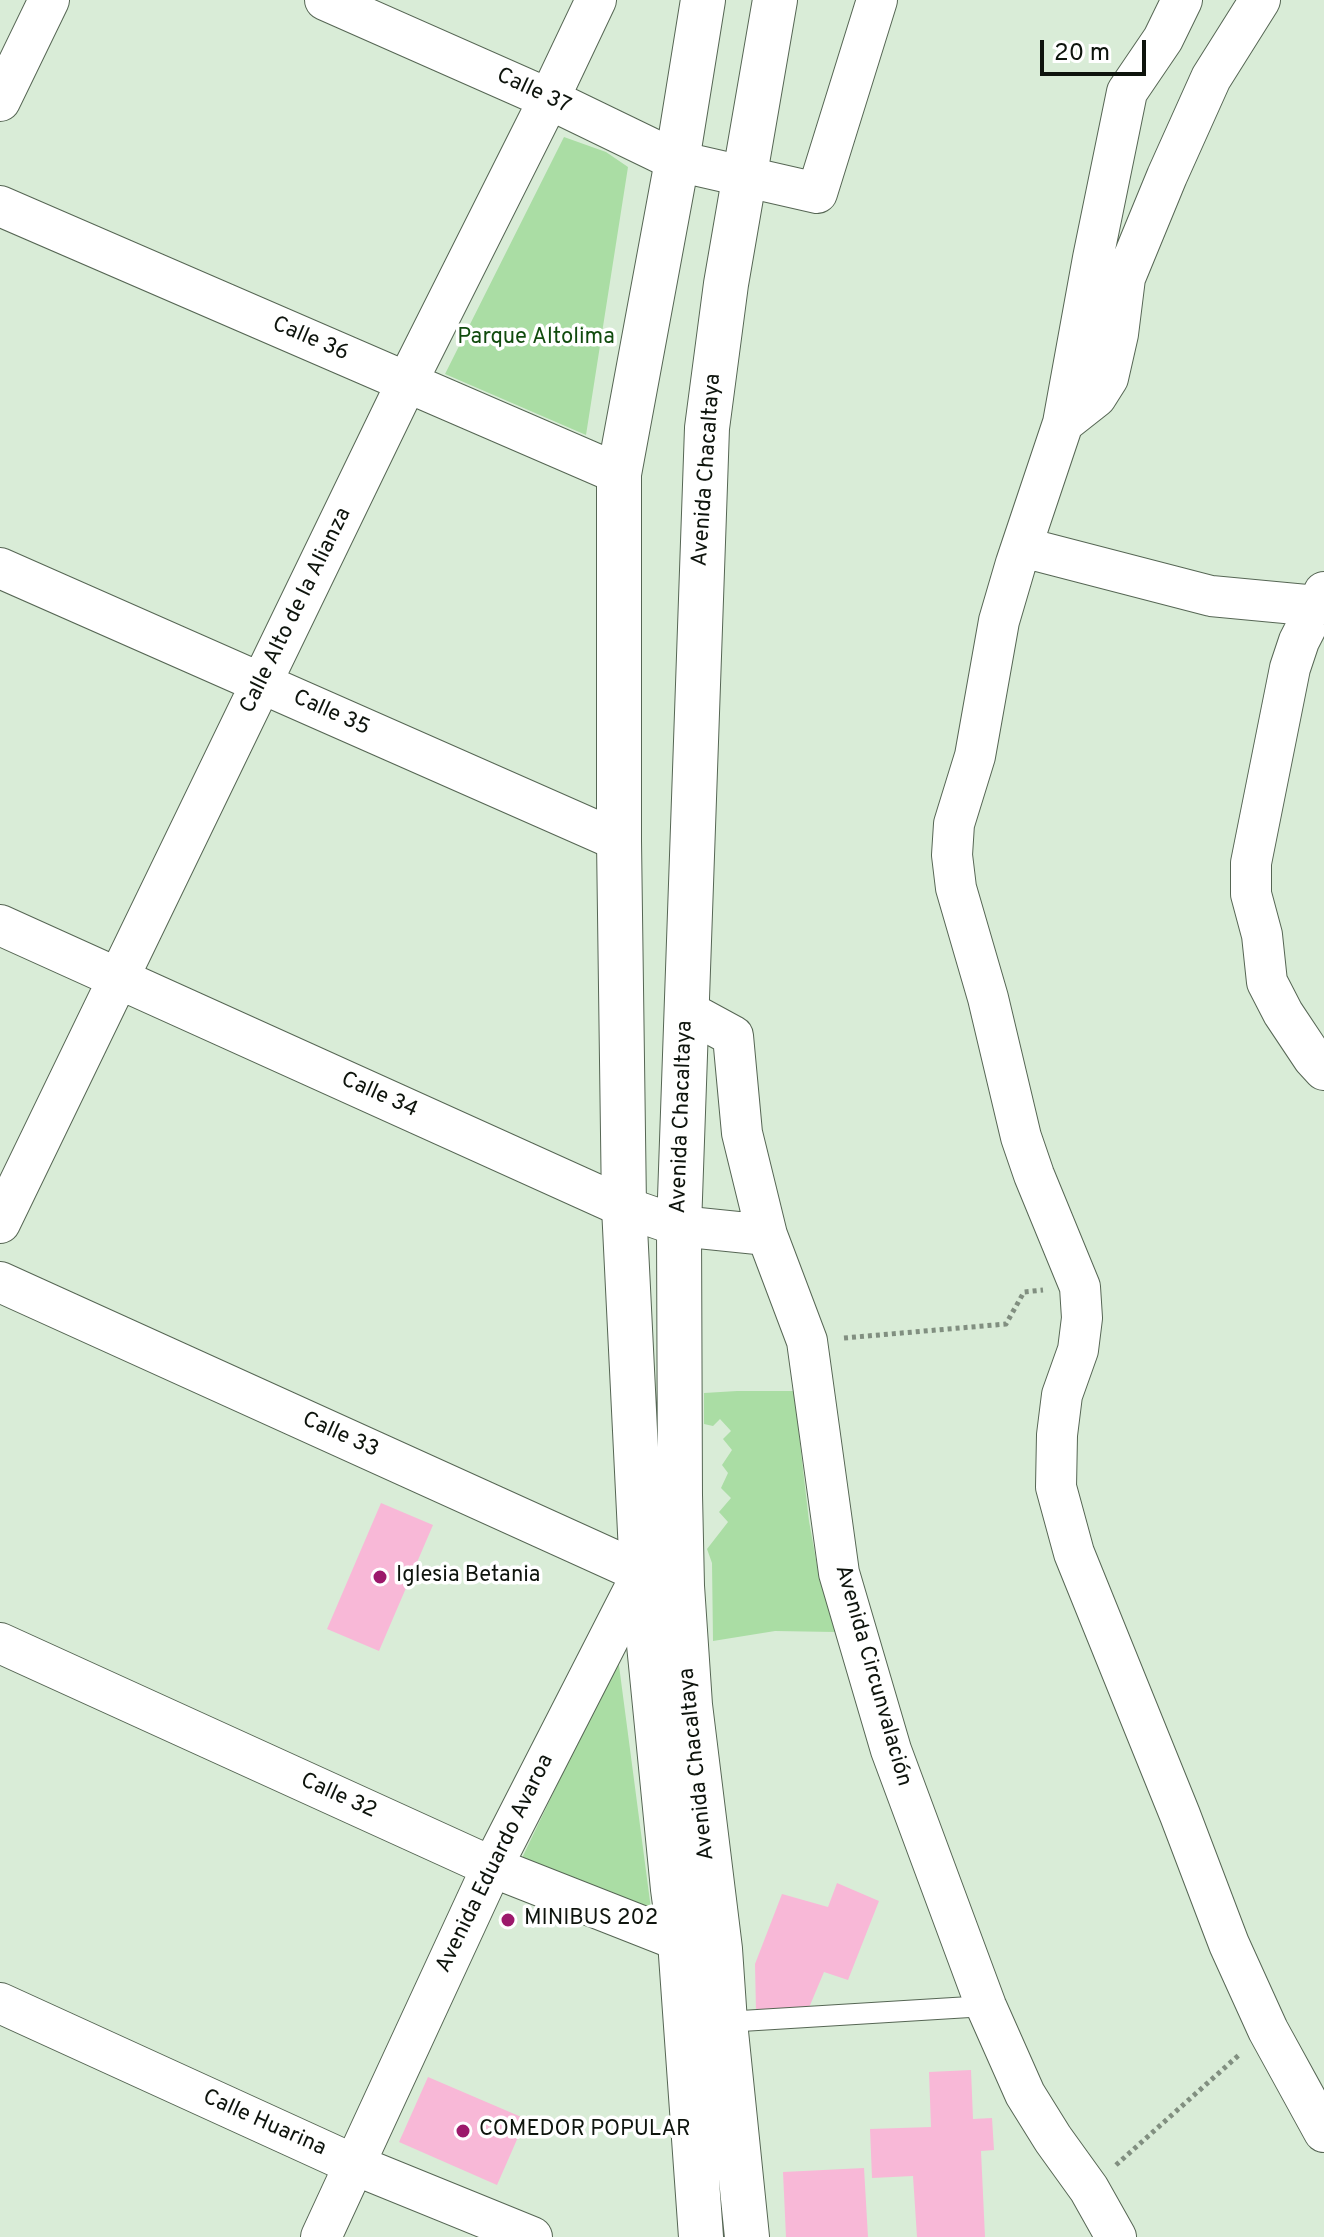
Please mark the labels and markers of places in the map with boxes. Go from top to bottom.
place label: Iglesia Betania [396,1564,540,1590]
marker: Iglesia Betania [371,1568,389,1586]
place label: MINIBUS 202 [524,1907,658,1933]
marker: MINIBUS 202 [499,1911,517,1929]
place label: COMEDOR POPULAR [479,2118,691,2144]
marker: COMEDOR POPULAR [454,2122,472,2140]

